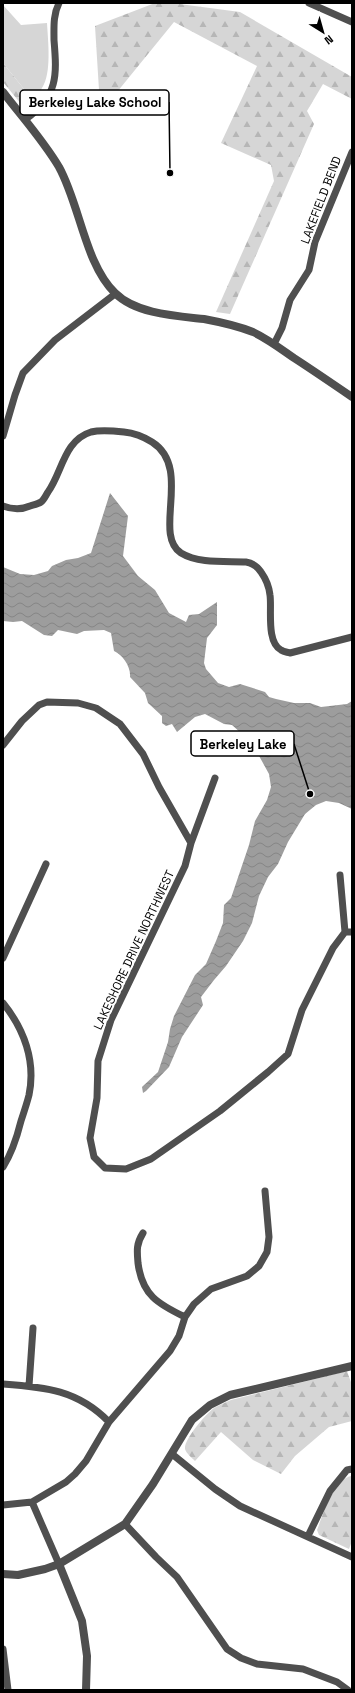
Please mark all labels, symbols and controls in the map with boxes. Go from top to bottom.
north arrow [303,12,343,52]
text: N [322,32,336,48]
callout: Berkeley Lake School [20,90,169,115]
text: Berkeley Lake School [28,94,162,111]
street label: LAKEFIELD BEND [297,154,345,246]
callout: Berkeley Lake [191,731,294,756]
text: Berkeley Lake [200,736,287,753]
street label: LAKESHORE DRIVE NORTHWEST [90,868,178,1032]

